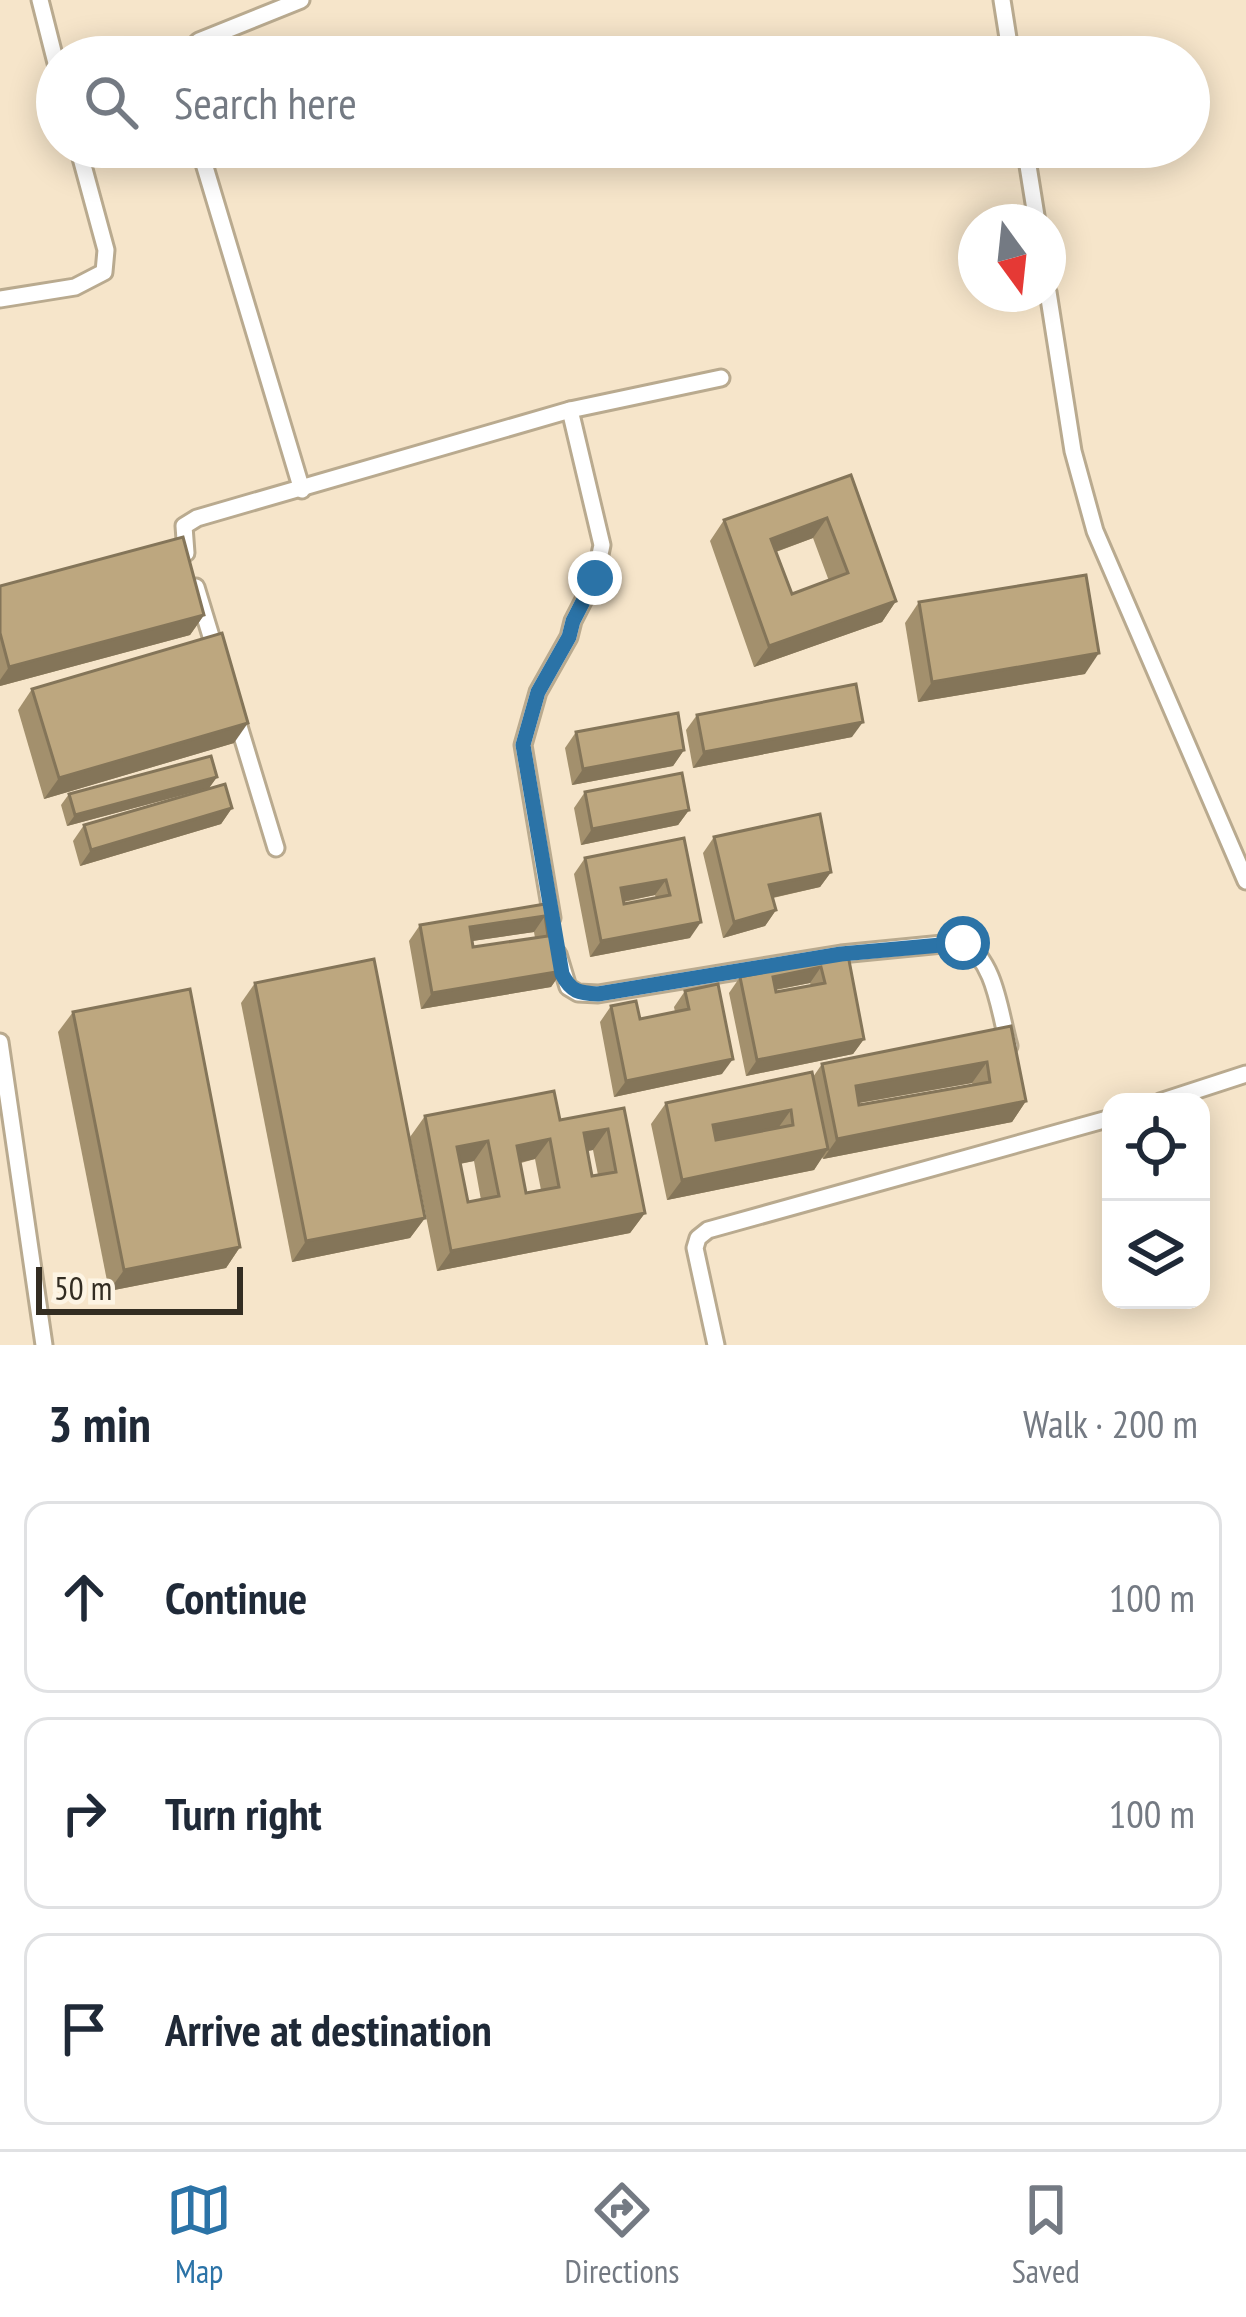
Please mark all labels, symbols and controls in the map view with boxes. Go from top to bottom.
search box [36,36,1210,168]
icon: search [78,69,144,135]
text: Search here [174,73,357,131]
north arrow [958,204,1066,312]
route end [568,551,622,605]
route start [936,916,990,970]
map controls [1102,1093,1210,1309]
button: locate [1102,1093,1210,1201]
button: layers [1102,1201,1210,1309]
scale bar [36,1261,243,1314]
text: 50 m [54,1266,112,1309]
text: 3 min [48,1390,151,1456]
text: Walk · 200 m [1023,1398,1198,1449]
icon: ahead [51,1564,117,1630]
text: Continue [165,1568,307,1626]
text: 100 m [1109,1572,1195,1623]
icon: right [51,1780,117,1846]
text: Turn right [165,1784,322,1842]
text: 100 m [1109,1788,1195,1839]
icon: arrive [51,1996,117,2062]
text: Arrive at destination [165,2000,492,2058]
tab: Map [166,2177,232,2292]
tab: Directions [565,2177,679,2292]
tab: Saved [1012,2177,1080,2292]

